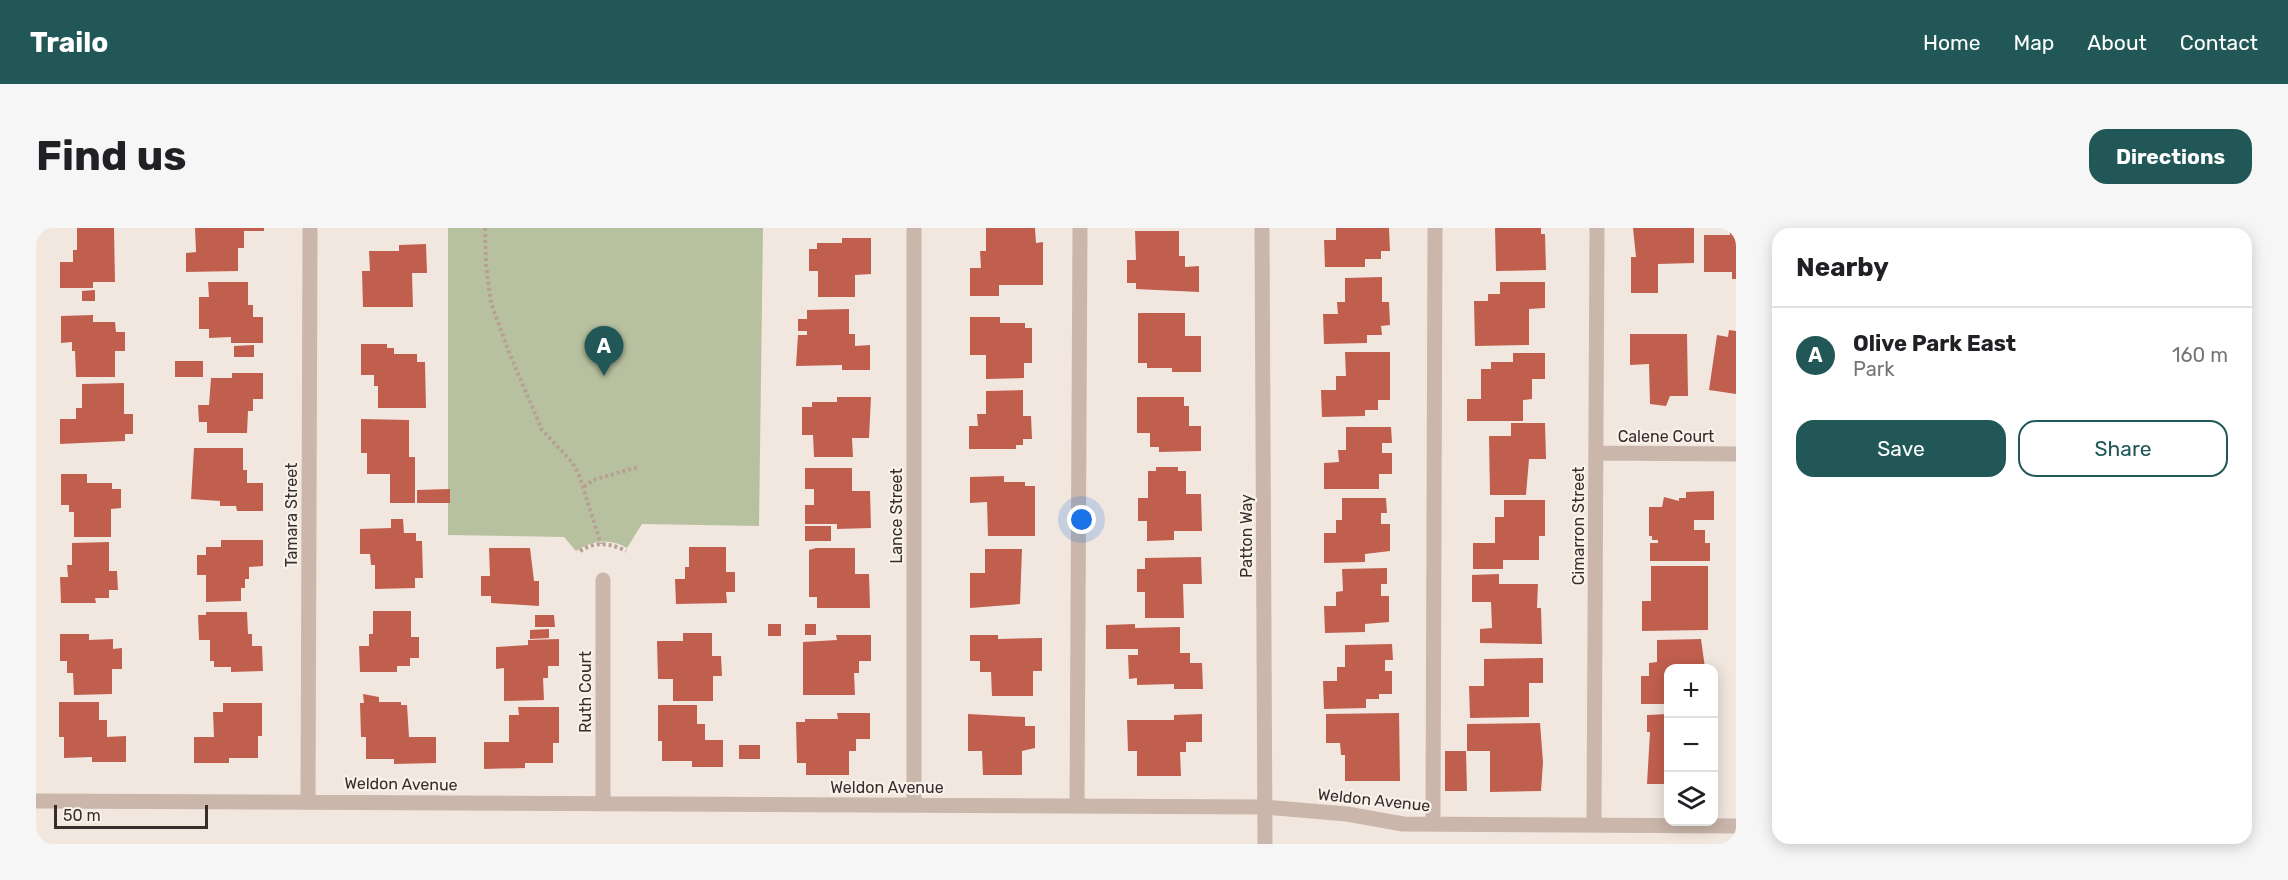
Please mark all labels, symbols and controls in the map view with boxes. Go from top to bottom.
text: Trailo [30,26,108,59]
text: Home [1923,30,1980,55]
text: Map [2013,30,2054,55]
text: About [2087,30,2147,55]
text: Contact [2180,30,2258,55]
button: Directions [2089,129,2252,184]
text: Find us [36,131,187,181]
text: Nearby [1796,252,1889,283]
pin: A [584,326,624,376]
text: Olive Park East [1853,330,2016,357]
text: A [1808,343,1823,367]
text: 160 m [2172,343,2228,367]
text: Park [1853,357,1895,381]
button: Save [1796,420,2006,477]
button: Share [2018,420,2228,477]
street label: Calene Court [1618,427,1714,446]
street label: Tamara Street [282,463,301,567]
street label: Cimarron Street [1569,467,1588,585]
street label: Lance Street [887,468,906,564]
street label: Patton Way [1237,494,1256,578]
your location [1067,505,1096,534]
street label: Ruth Court [576,651,595,733]
map controls [1664,664,1718,826]
button: + [1664,664,1718,718]
button: − [1664,718,1718,772]
button: layers [1664,772,1718,826]
street label: Weldon Avenue [344,774,458,794]
street label: Weldon Avenue [830,778,944,797]
street label: Weldon Avenue [1317,785,1431,815]
scale bar [54,802,208,830]
text: 50 m [63,806,101,825]

